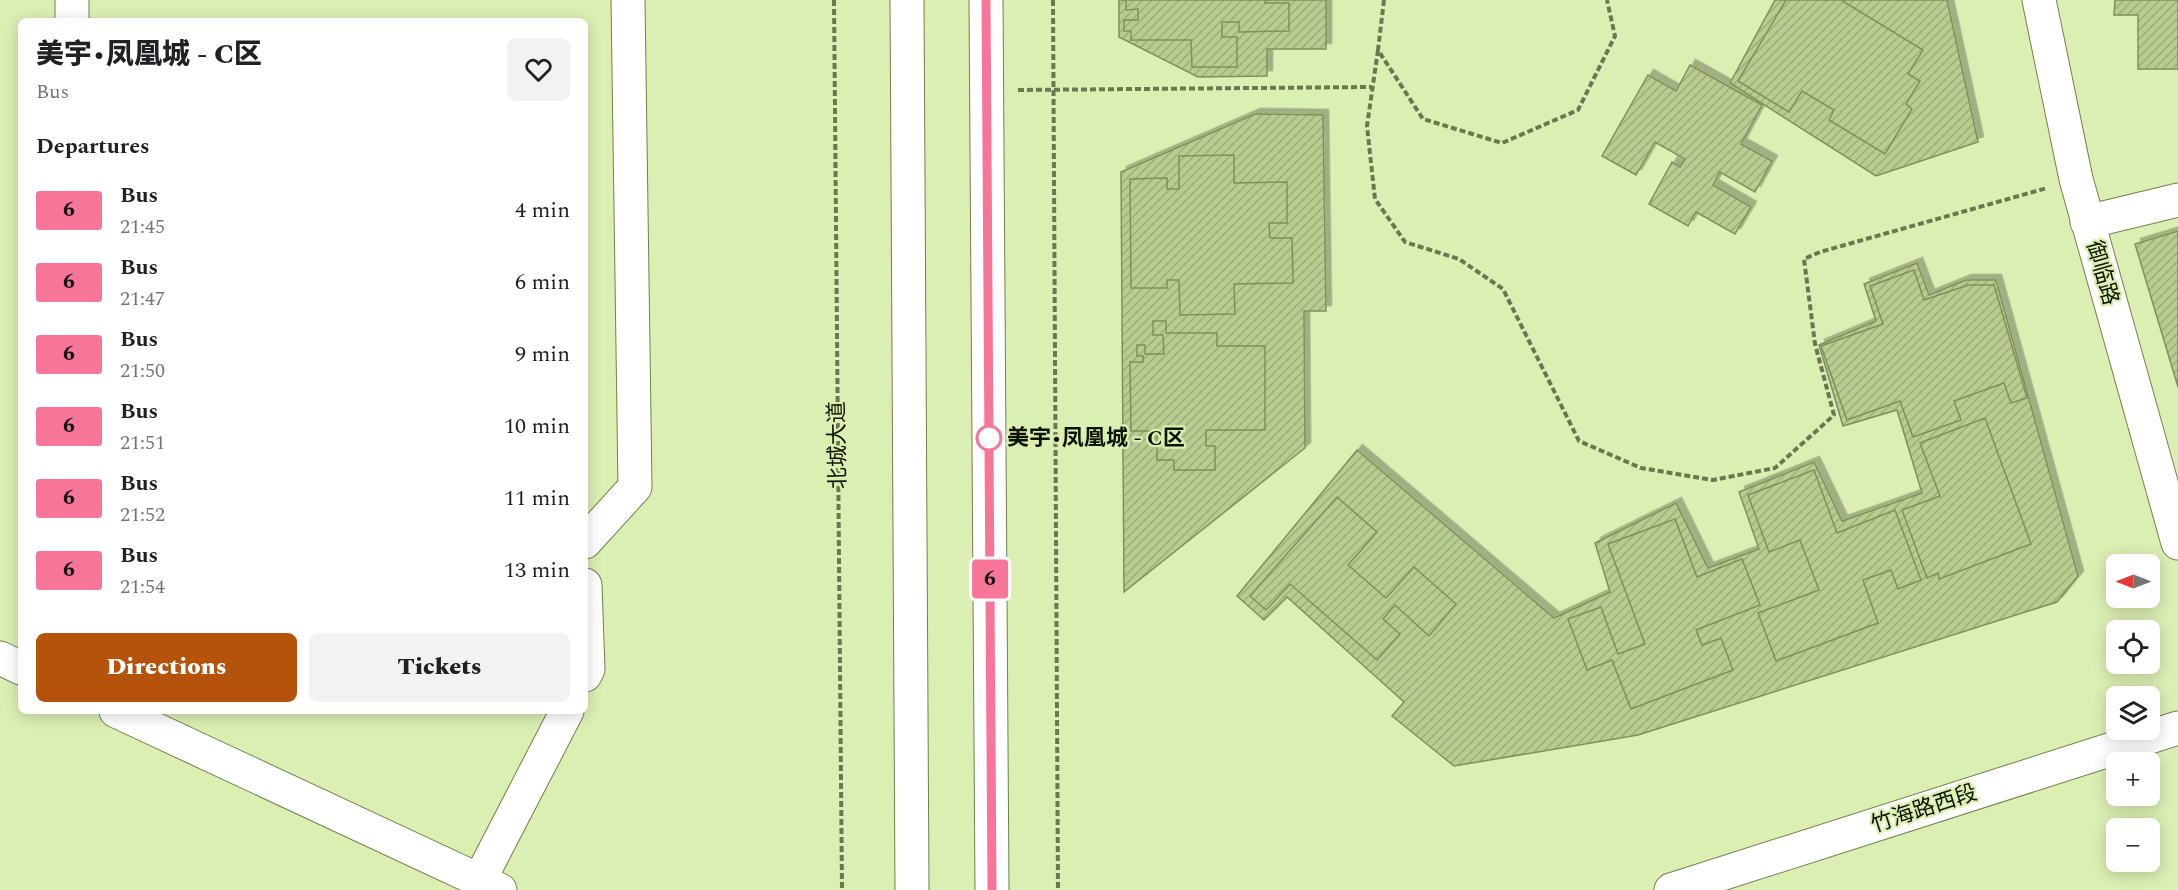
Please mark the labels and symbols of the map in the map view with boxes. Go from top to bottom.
street label: 御临路 [2077,237,2127,309]
street label: 北城大道 [821,401,855,489]
place label: 美宇•凤凰城 - C区 [1007,422,1185,455]
marker: 美宇•凤凰城 - C区 [976,425,1002,451]
north arrow [2106,554,2160,608]
line badge: 6 [970,560,1010,598]
street label: 竹海路西段 [1867,776,1981,842]

